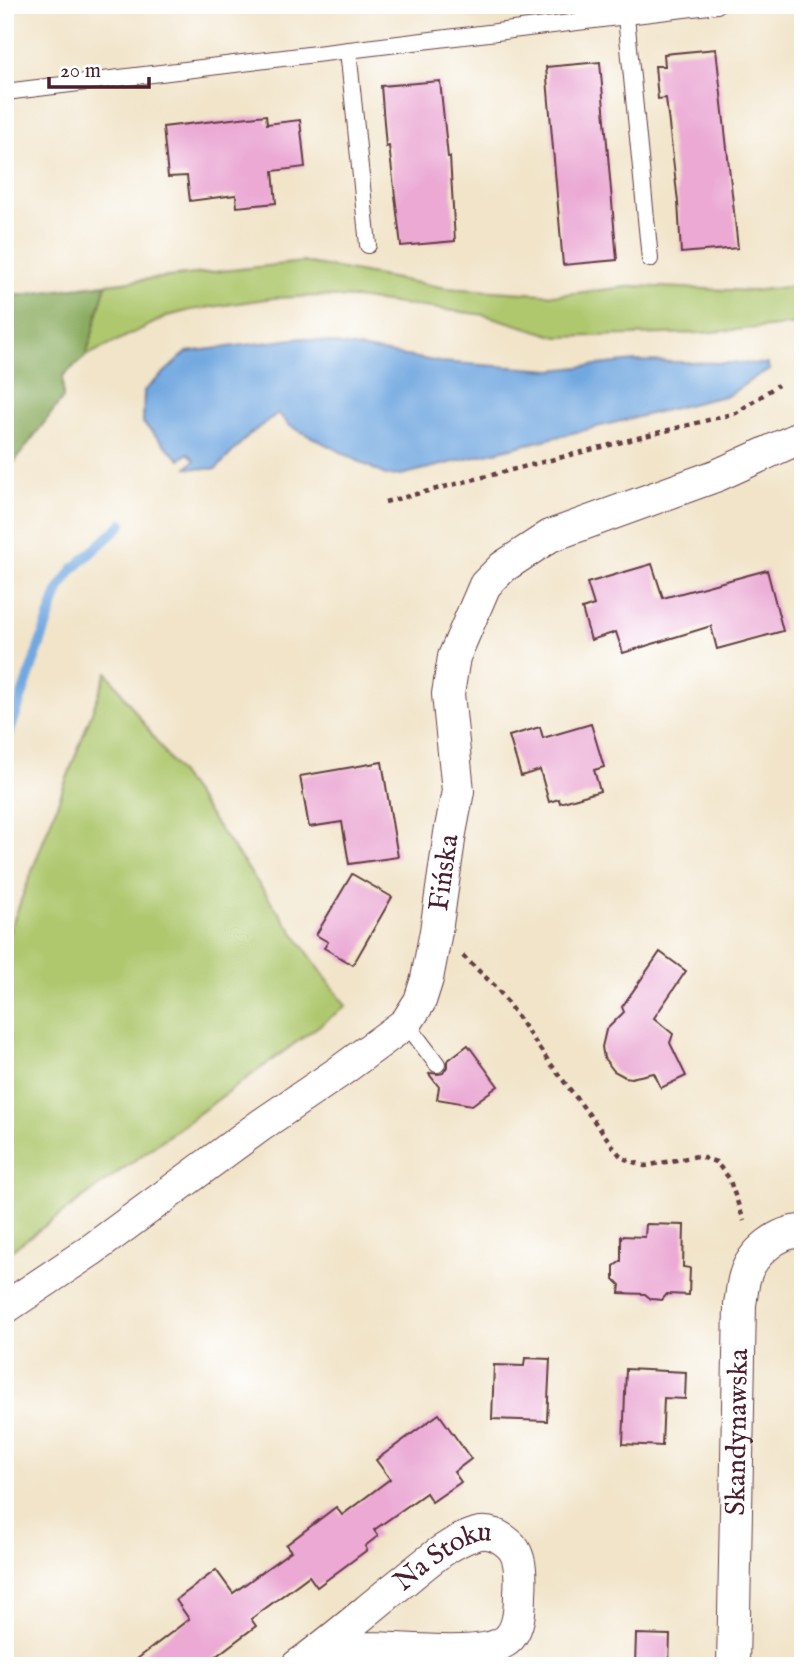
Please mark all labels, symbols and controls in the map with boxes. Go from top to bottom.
scale bar [49,46,149,90]
text: 20 m [60,58,101,85]
street label: Fińska [422,831,467,913]
street label: Skandynawska [718,1347,757,1516]
street label: Na Stoku [387,1515,492,1599]

